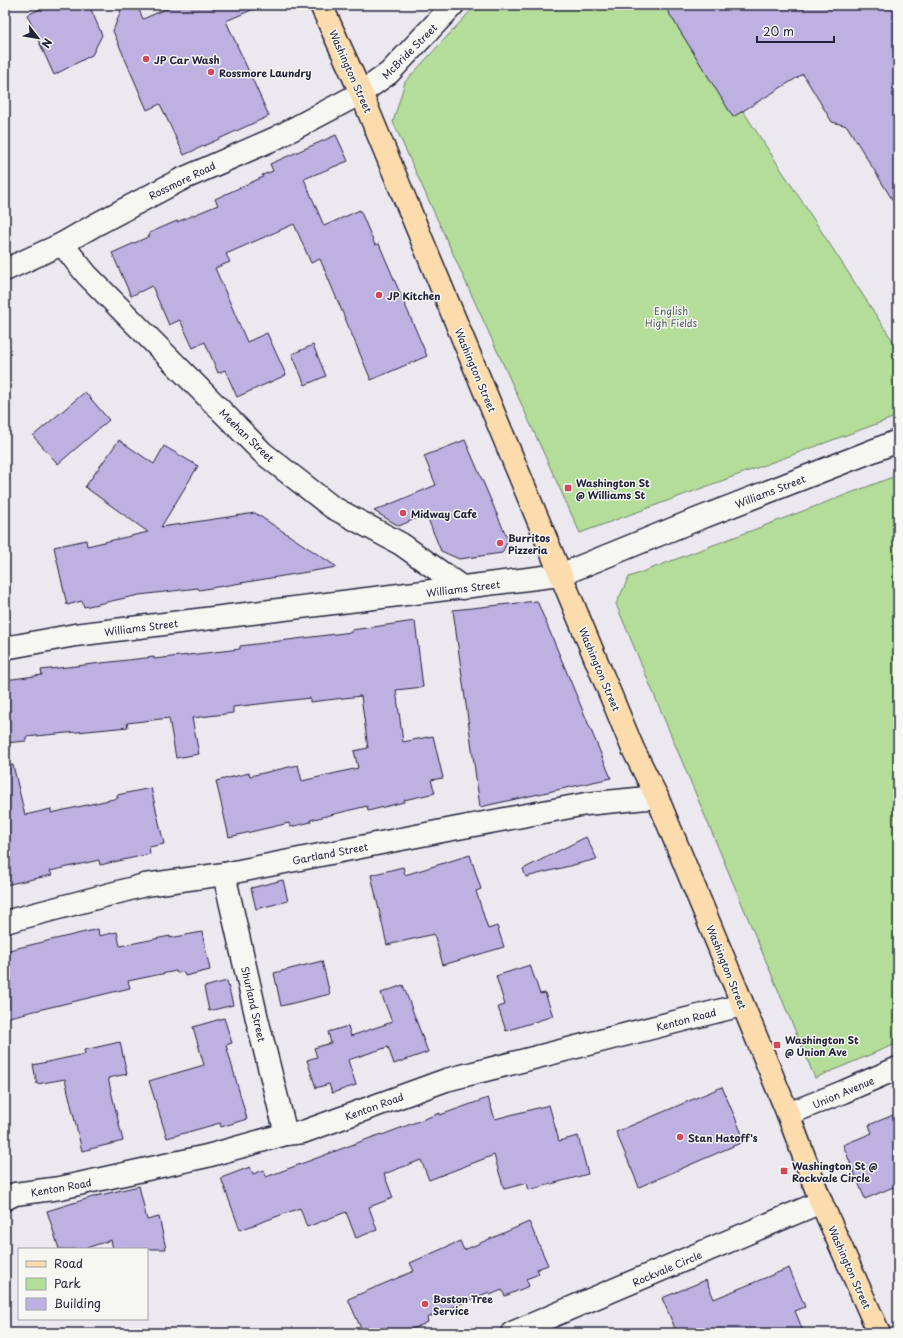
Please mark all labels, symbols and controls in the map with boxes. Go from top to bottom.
north arrow [18,18,58,58]
scale bar [757,18,834,44]
street label: McBride Street [378,20,440,82]
text: 20 m [763,22,794,40]
street label: Washington Street [326,27,376,115]
text: N [37,35,57,52]
place label: JP Car Wash [154,52,220,67]
marker: JP Car Wash [141,54,151,64]
place label: Rossmore Laundry [219,65,312,80]
marker: Rossmore Laundry [206,67,216,77]
street label: Rossmore Road [146,157,218,203]
place label: JP Kitchen [387,288,440,303]
marker: JP Kitchen [374,290,384,300]
park label: English High Fields [645,303,697,330]
street label: Washington Street [452,326,500,414]
street label: Meehan Street [216,405,278,465]
street label: Williams Street [733,471,807,511]
place label: Washington St @ Williams St [576,475,650,502]
marker: Washington St @ Williams St [563,483,573,493]
place label: Midway Cafe [411,506,478,521]
marker: Midway Cafe [398,508,408,518]
place label: Burritos Pizzeria [508,530,550,557]
marker: Burritos Pizzeria [495,538,505,548]
street label: Williams Street [425,576,501,600]
street label: Williams Street [103,615,179,639]
street label: Washington Street [576,625,624,713]
street label: Gartland Street [291,838,369,868]
street label: Washington Street [703,923,751,1011]
street label: Shurland Street [238,965,270,1043]
street label: Kenton Road [654,1004,718,1034]
place label: Washington St @ Union Ave [785,1032,859,1059]
marker: Washington St @ Union Ave [772,1040,782,1050]
street label: Union Avenue [810,1072,877,1112]
street label: Kenton Road [343,1088,406,1124]
place label: Stan Hatoff's [688,1130,758,1145]
marker: Stan Hatoff's [675,1132,685,1142]
place label: Washington St @ Rockvale Circle [792,1158,878,1185]
marker: Washington St @ Rockvale Circle [779,1166,789,1176]
street label: Kenton Road [29,1174,93,1200]
street label: Washington Street [825,1223,875,1311]
street label: Rockvale Circle [630,1246,704,1289]
legend [18,1248,148,1320]
text: Road [54,1254,83,1272]
text: Park [54,1274,81,1292]
place label: Boston Tree Service [433,1291,493,1318]
text: Building [54,1294,101,1312]
marker: Boston Tree Service [420,1299,430,1309]

